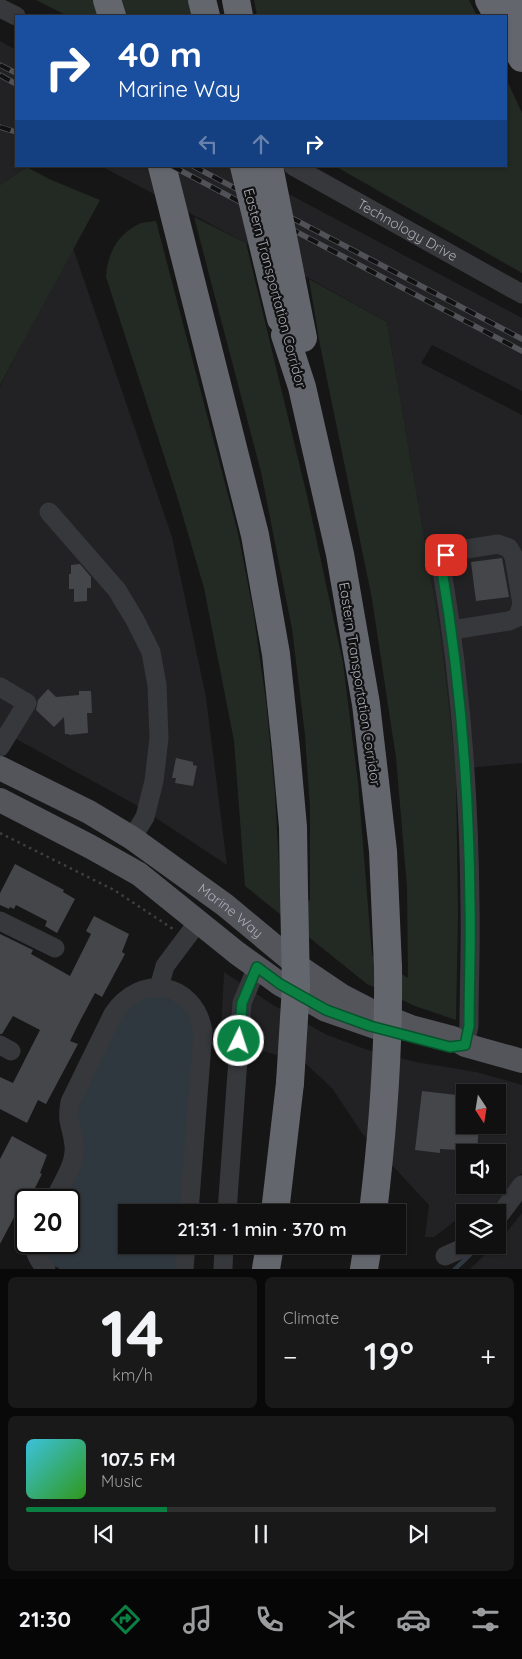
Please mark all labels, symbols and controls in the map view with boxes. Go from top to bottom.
text: 40 m [118,32,202,76]
icon: right [35,35,100,100]
text: Marine Way [118,75,241,103]
icon: left [194,130,222,158]
icon: ahead [247,130,275,158]
icon: right [300,130,328,158]
street label: Eastern Transportation Corridor [240,186,311,391]
street label: Technology Drive [354,195,461,265]
pin [425,534,467,576]
icon: arrive [432,541,460,569]
street label: Eastern Transportation Corridor [335,581,385,788]
street label: Marine Way [194,879,267,942]
position arrow [212,1014,264,1066]
north arrow [456,1084,506,1134]
map controls [456,1084,506,1254]
button: sound [456,1144,506,1194]
speed limit sign: 20 [15,1189,80,1254]
button: layers [456,1204,506,1254]
text: 21:31 · 1 min · 370 m [177,1217,347,1241]
text: 14 [101,1292,164,1373]
text: Climate [283,1308,339,1328]
text: 19° [364,1332,414,1380]
text: − [283,1339,298,1374]
text: + [480,1339,496,1374]
text: km/h [112,1365,153,1385]
text: 107.5 FM [101,1447,176,1471]
text: Music [101,1471,143,1491]
icon: previous [90,1520,118,1548]
icon: pause [247,1520,275,1548]
icon: next [404,1520,432,1548]
icon: directions [108,1602,143,1637]
icon: music [180,1602,215,1637]
icon: phone [252,1602,287,1637]
icon: climate [324,1602,359,1637]
icon: car [396,1602,431,1637]
icon: filters [468,1602,503,1637]
text: 21:30 [19,1605,71,1633]

